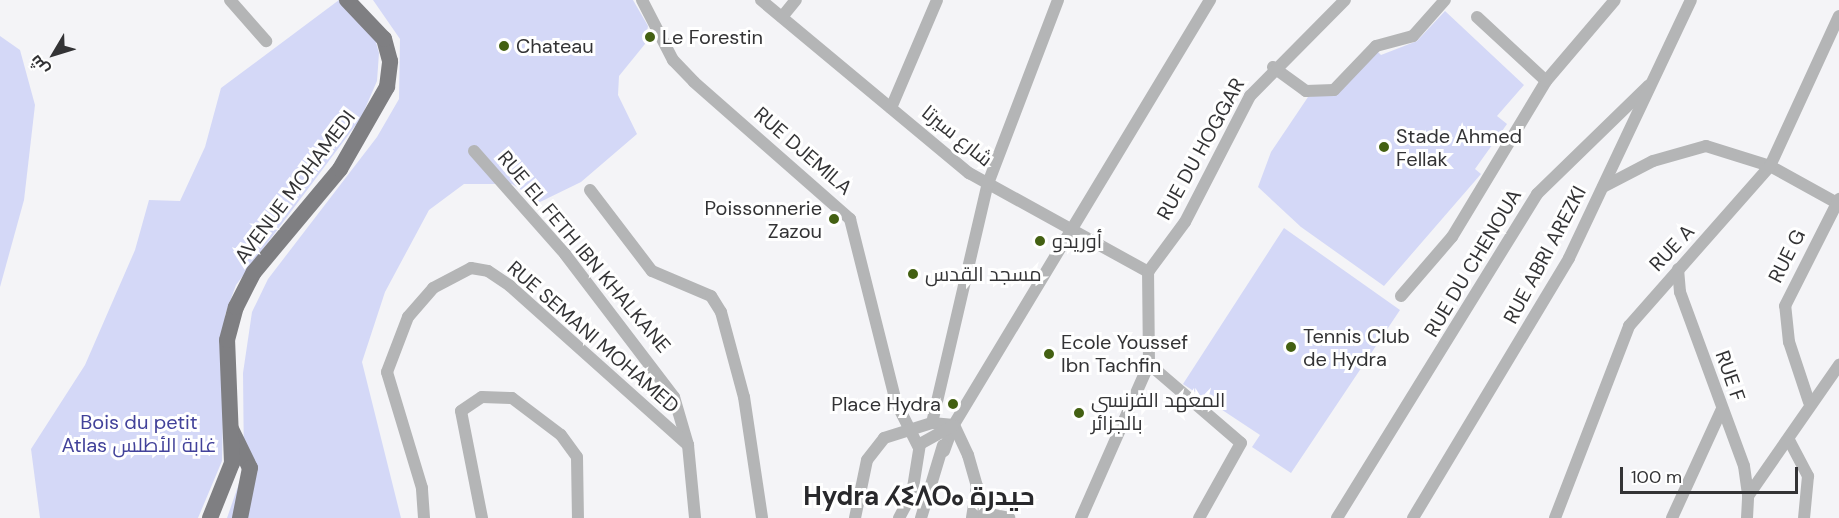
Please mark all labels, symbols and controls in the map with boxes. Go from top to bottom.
north arrow [24,24,84,84]
place label: Le Forestin [662,25,763,49]
marker: Le Forestin [643,30,657,44]
place label: Chateau [516,34,594,58]
marker: Chateau [497,39,511,53]
text: ش [25,51,54,80]
street label: RUE DU HOGGAR [1152,74,1250,224]
street label: شارع سيرتا [917,100,997,172]
street label: RUE DJEMILA [749,102,857,200]
street label: AVENUE MOHAMEDI [230,106,360,268]
place label: Stade Ahmed Fellak [1396,124,1522,171]
marker: Stade Ahmed Fellak [1377,140,1391,154]
street label: RUE EL FETH IBN KHALKANE [493,146,675,358]
street label: RUE ABRI AREZKI [1499,182,1591,328]
street label: RUE DU CHENOUA [1419,185,1527,341]
place label: Poissonnerie Zazou [705,196,822,243]
marker: Poissonnerie Zazou [827,212,841,226]
street label: RUE A [1645,220,1699,276]
street label: RUE G [1763,225,1811,287]
place label: أوريدو [1052,229,1102,253]
marker: أوريدو [1033,234,1047,248]
street label: RUE SEMANI MOHAMED [502,256,684,418]
place label: مسجد القدس [925,262,1042,286]
marker: مسجد القدس [906,267,920,281]
place label: Tennis Club de Hydra [1303,324,1410,371]
place label: Ecole Youssef Ibn Tachfin [1061,330,1188,377]
marker: Tennis Club de Hydra [1284,340,1298,354]
marker: Ecole Youssef Ibn Tachfin [1042,347,1056,361]
street label: RUE F [1710,347,1750,405]
place label: المعهد الفرنسي بالجزائر [1091,389,1225,436]
place label: Place Hydra [831,392,941,416]
marker: Place Hydra [946,397,960,411]
marker: المعهد الفرنسي بالجزائر [1072,406,1086,420]
park label: Bois du petit Atlas غابة الأطلس [61,411,217,458]
scale bar [1623,455,1802,493]
text: 100 m [1631,465,1682,489]
district label: Hydra ⵃⵉⴷⵔⴰ حيدرة [803,481,1035,513]

